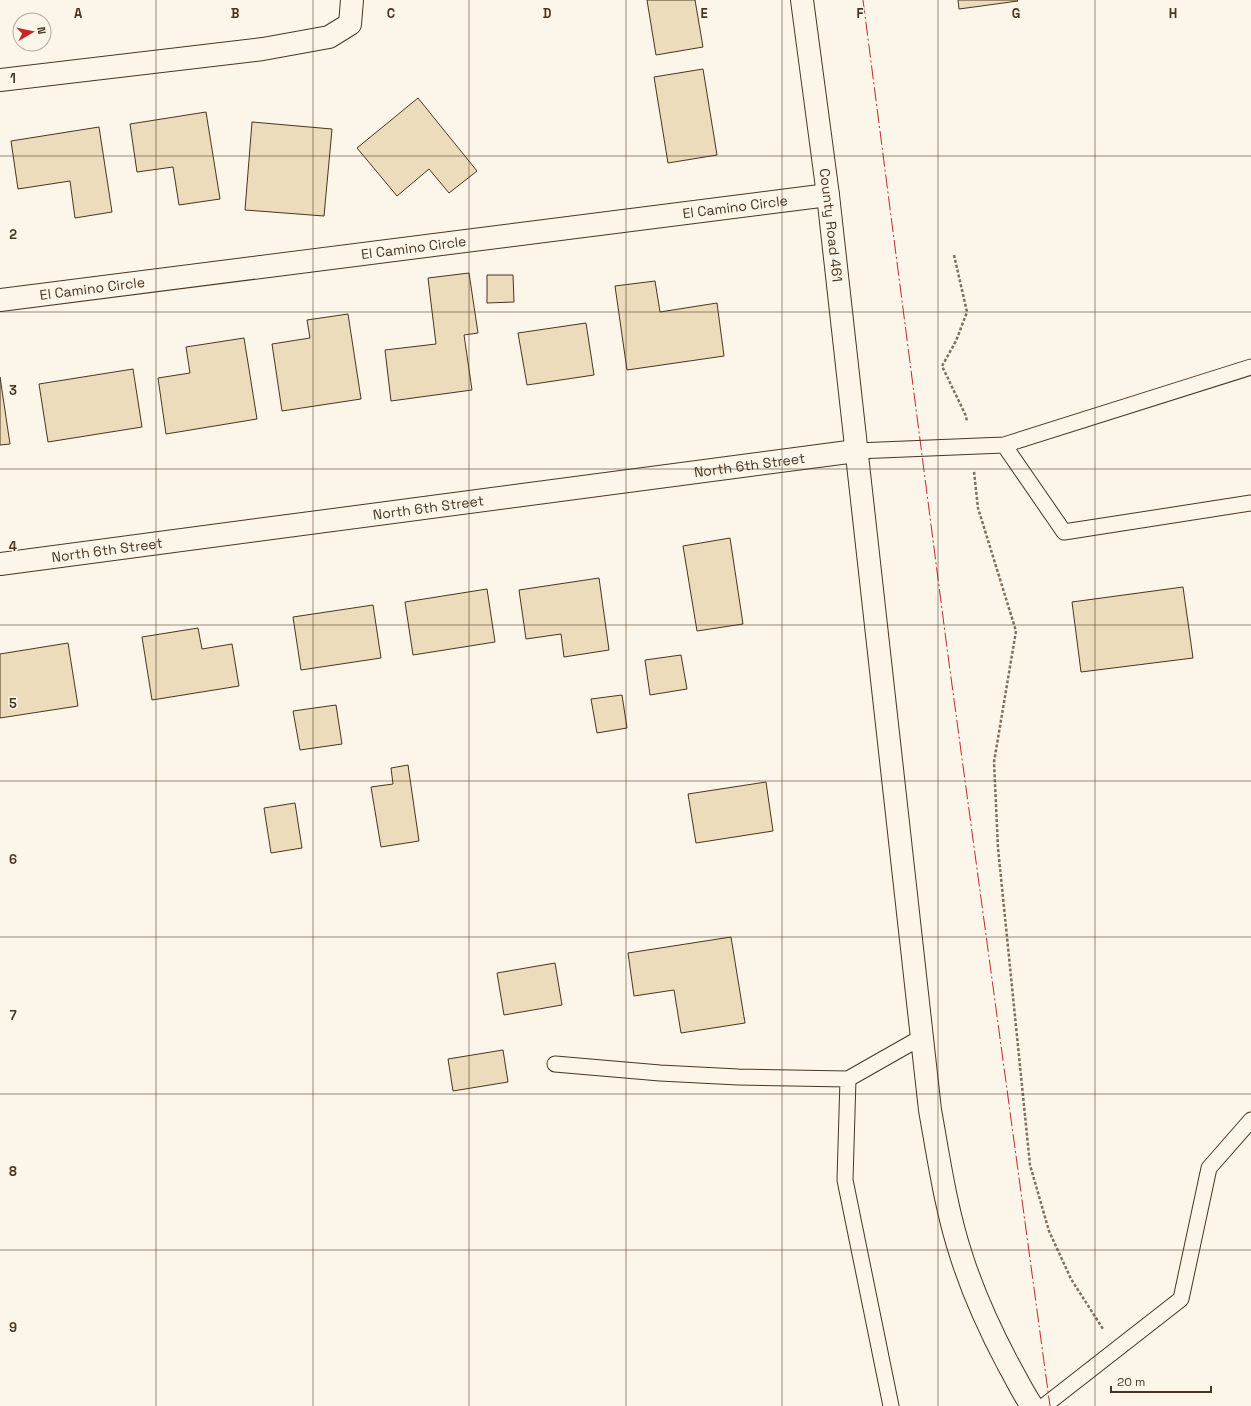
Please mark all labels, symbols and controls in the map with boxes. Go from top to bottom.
text: A [74,5,83,22]
text: B [231,5,240,22]
text: C [387,5,395,22]
text: D [543,5,552,22]
text: E [700,5,708,22]
text: F [857,5,864,22]
text: G [1012,5,1020,22]
text: H [1169,5,1177,22]
north arrow [12,12,52,52]
text: N [34,26,49,35]
text: 1 [10,70,16,87]
street label: County Road 461 [816,167,847,283]
street label: El Camino Circle [681,191,789,222]
text: 2 [9,226,17,243]
street label: El Camino Circle [360,232,467,263]
street label: El Camino Circle [39,273,146,304]
text: 3 [9,382,17,399]
street label: North 6th Street [693,449,806,481]
street label: North 6th Street [372,491,485,524]
street label: North 6th Street [50,534,164,566]
text: 4 [9,538,17,555]
text: 5 [9,695,17,712]
text: 6 [9,851,17,868]
text: 7 [9,1007,17,1024]
text: 8 [9,1163,17,1180]
text: 9 [9,1319,17,1336]
scale bar [1111,1368,1211,1394]
text: 20 m [1117,1374,1145,1390]

